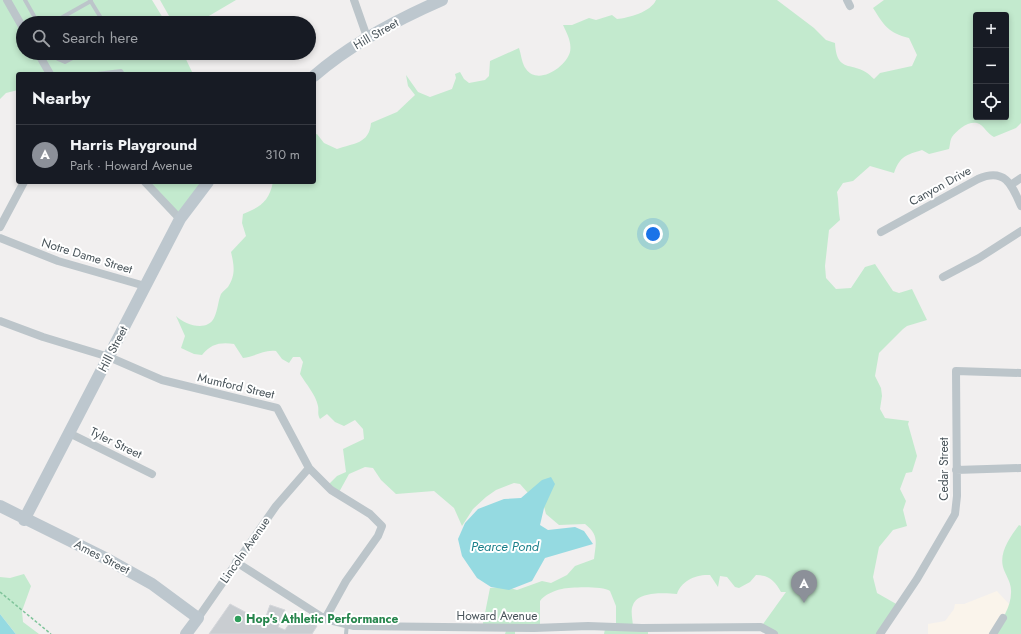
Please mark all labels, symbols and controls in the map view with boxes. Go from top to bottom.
map controls [973,12,1009,120]
button: + [973,12,1009,48]
street label: Hill Street [350,14,402,54]
search box [16,16,316,60]
icon: search [30,27,52,49]
text: Search here [62,27,138,49]
button: − [973,48,1009,84]
button: locate [973,84,1009,120]
text: Nearby [32,86,90,110]
text: Harris Playground [70,134,197,156]
text: A [40,145,50,164]
text: 310 m [265,145,300,164]
text: Park · Howard Avenue [70,156,192,175]
street label: Canyon Drive [906,162,974,210]
your location [643,224,663,244]
street label: Notre Dame Street [39,234,135,278]
street label: Hill Street [94,323,132,375]
street label: Mumford Street [196,368,276,404]
street label: Tyler Street [87,423,145,463]
street label: Cedar Street [935,437,953,501]
street label: Lincoln Avenue [216,513,274,587]
street label: Ames Street [71,535,133,579]
water label: Pearce Pond [471,537,540,556]
pin: A [791,570,817,603]
street label: Howard Avenue [457,607,537,625]
place label: Hop's Athletic Performance [246,610,399,628]
marker: Hop's Athletic Performance [233,614,243,624]

